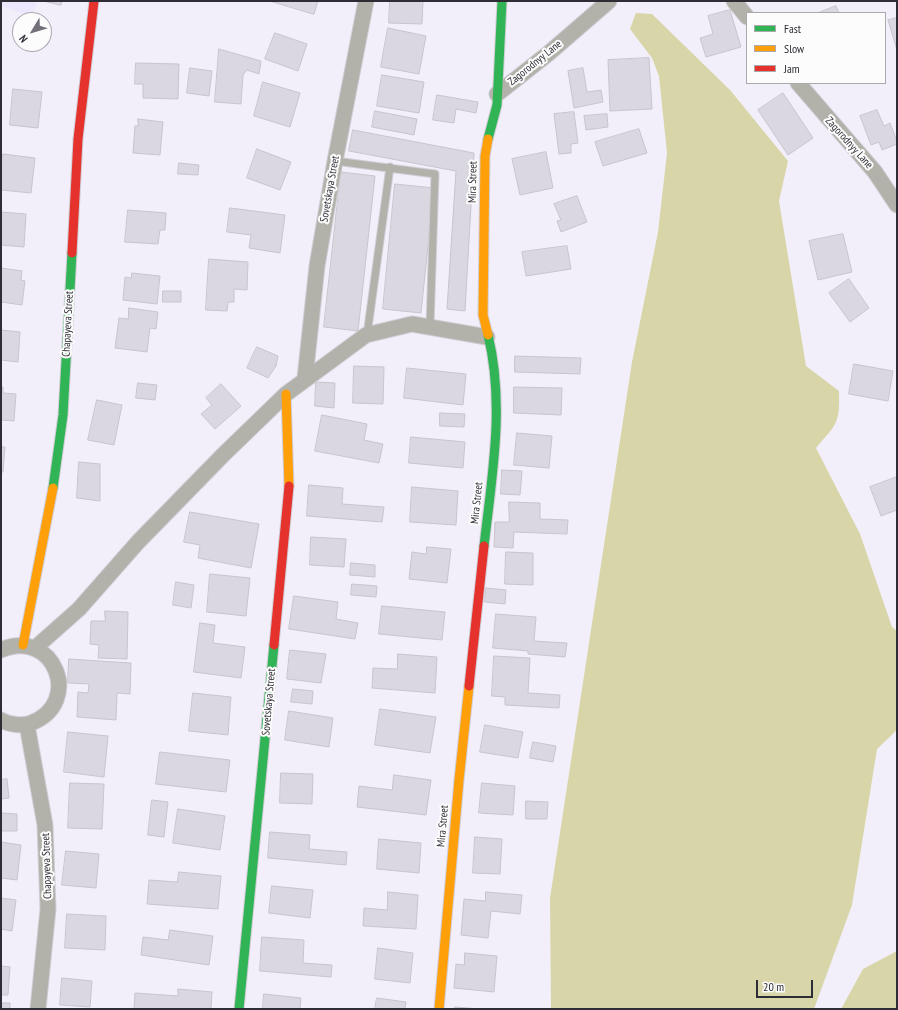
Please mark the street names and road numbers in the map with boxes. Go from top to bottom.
street label: Zagorodnyy Lane [506,37,564,89]
street label: Zagorodnyy Lane [822,114,876,172]
street label: Sovetskaya Street [318,155,342,223]
street label: Mira Street [466,161,480,203]
street label: Chapayeva Street [60,291,76,357]
street label: Mira Street [468,481,486,525]
street label: Sovetskaya Street [259,668,279,736]
street label: Mira Street [435,805,451,847]
street label: Chapayeva Street [39,833,55,899]

